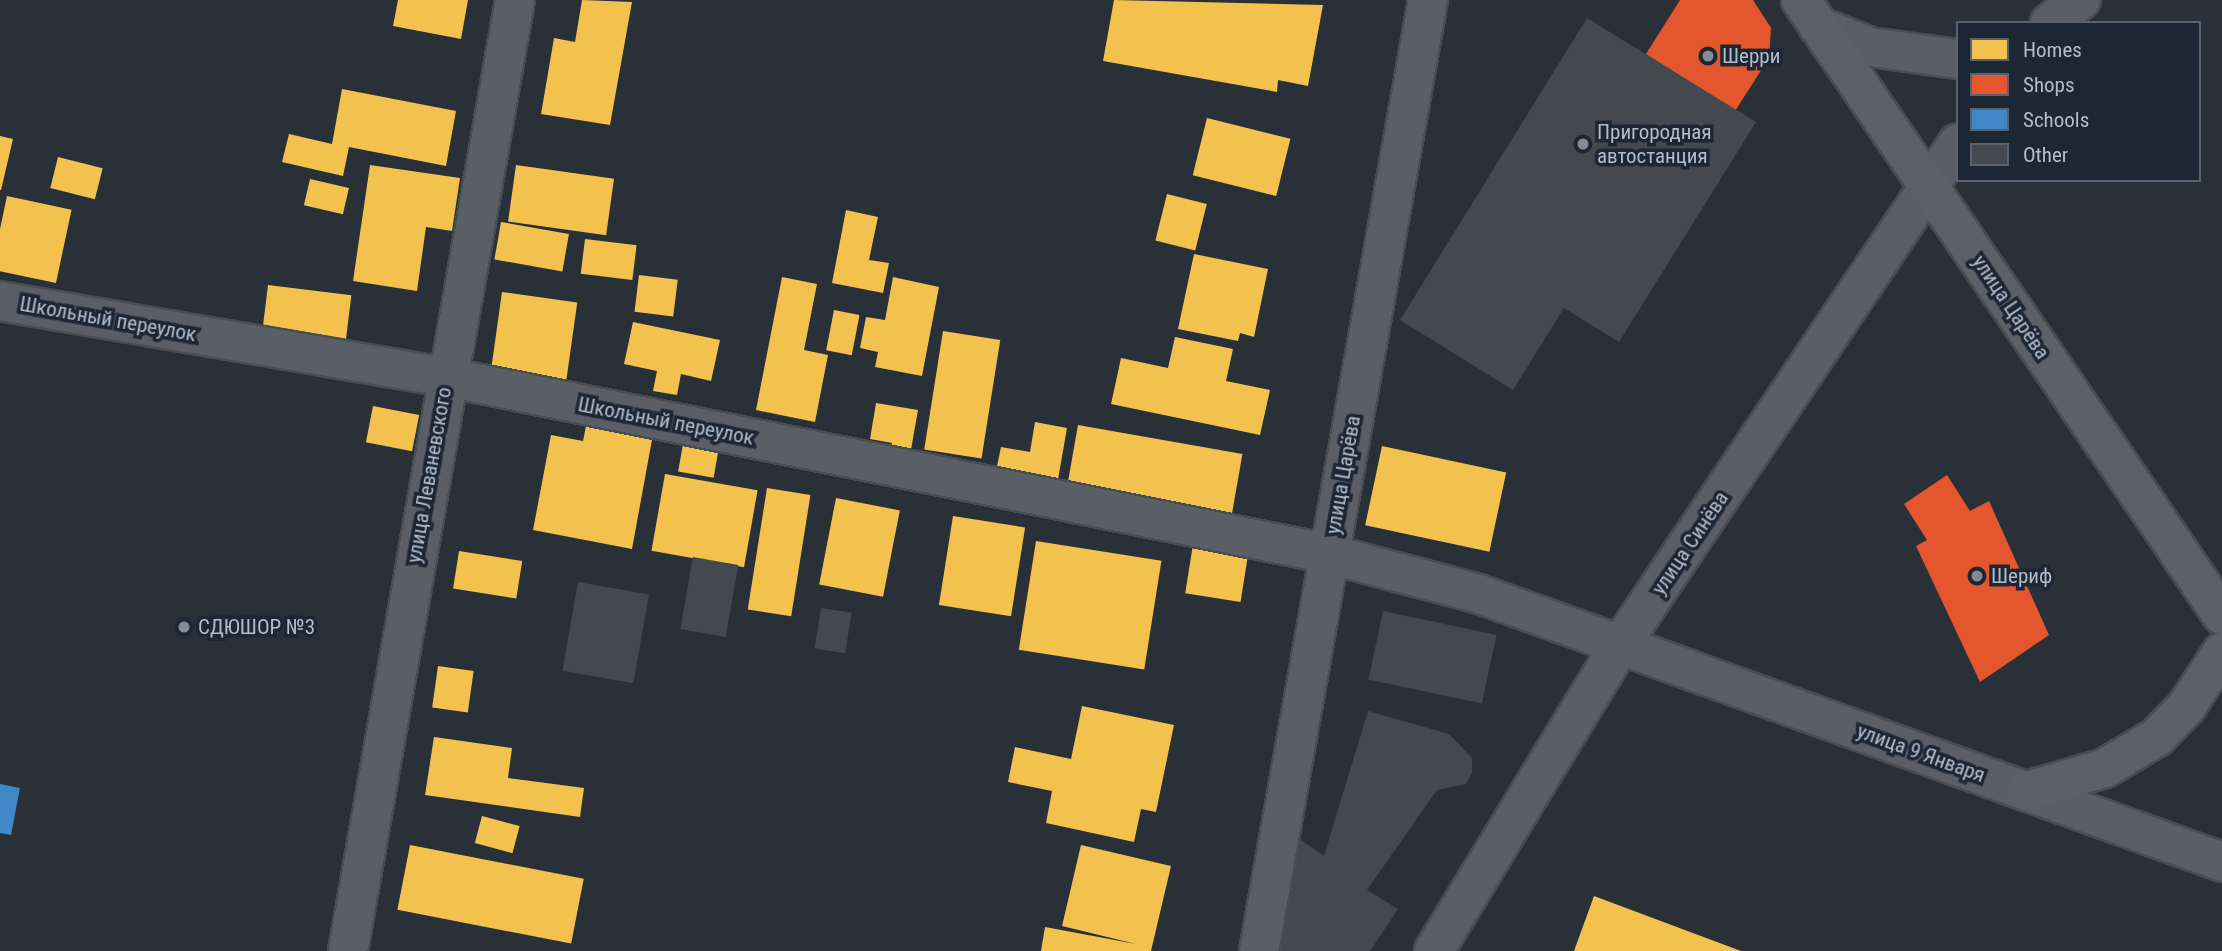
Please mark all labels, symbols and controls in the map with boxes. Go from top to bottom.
legend [1956,21,2201,182]
text: Homes [2023,38,2082,62]
place label: Шерри [1722,43,1780,69]
marker: Шерри [1700,48,1716,64]
text: Shops [2023,73,2075,97]
text: Schools [2023,108,2089,132]
place label: Пригородная автостанция [1597,119,1712,169]
marker: Пригородная автостанция [1575,136,1591,152]
text: Other [2023,143,2068,167]
street label: улица Царёва [1967,250,2055,364]
street label: Школьный переулок [18,291,198,347]
street label: улица Леваневского [401,385,457,565]
street label: Школьный переулок [576,392,756,450]
street label: улица Царёва [1320,414,1366,536]
street label: улица Синёва [1646,486,1734,600]
place label: Шериф [1991,563,2052,589]
marker: Шериф [1969,568,1985,584]
place label: СДЮШОР №3 [198,614,315,640]
marker: СДЮШОР №3 [176,619,192,635]
street label: улица 9 Января [1854,718,1988,788]

